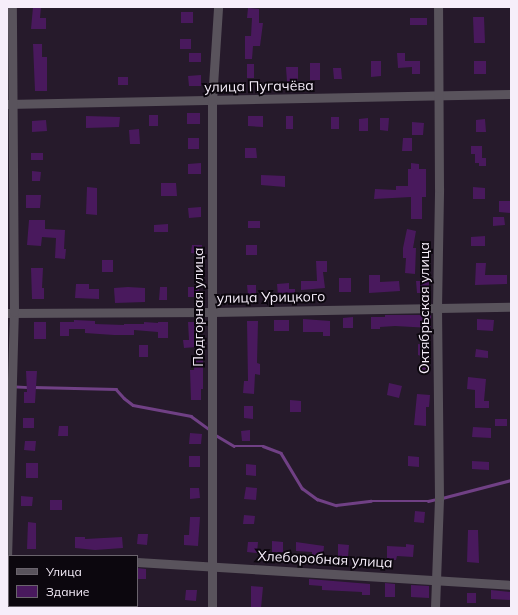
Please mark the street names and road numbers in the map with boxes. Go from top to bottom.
street label: улица Пугачёва [204,77,314,95]
street label: Октябрьская улица [416,242,432,374]
street label: Подгорная улица [190,247,206,367]
street label: улица Урицкого [217,288,325,306]
street label: Хлеборобная улица [257,547,393,571]

